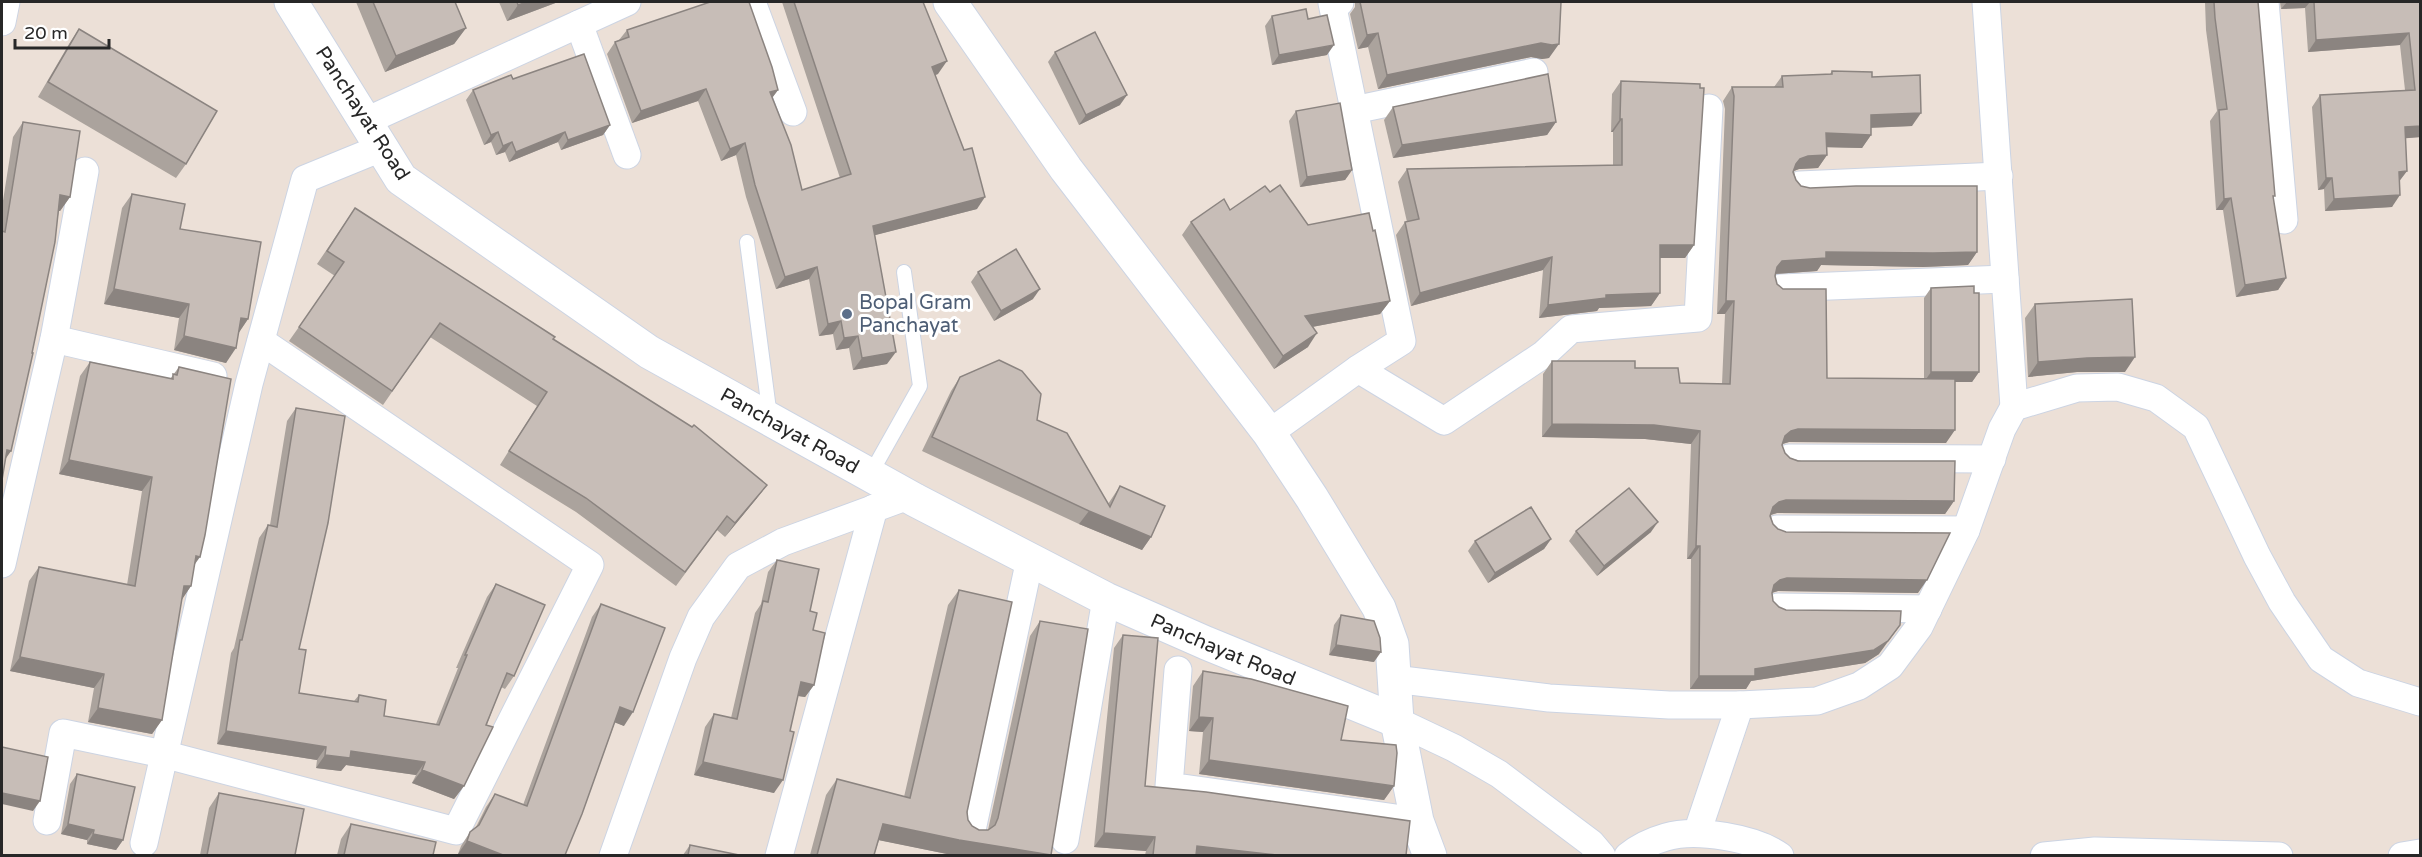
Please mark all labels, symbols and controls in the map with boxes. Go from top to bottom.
scale bar [15,12,110,50]
text: 20 m [24,22,68,44]
street label: Panchayat Road [310,42,414,185]
place label: Bopal Gram Panchayat [859,291,971,338]
marker: Bopal Gram Panchayat [840,307,854,321]
street label: Panchayat Road [716,383,863,479]
street label: Panchayat Road [1147,609,1299,691]

